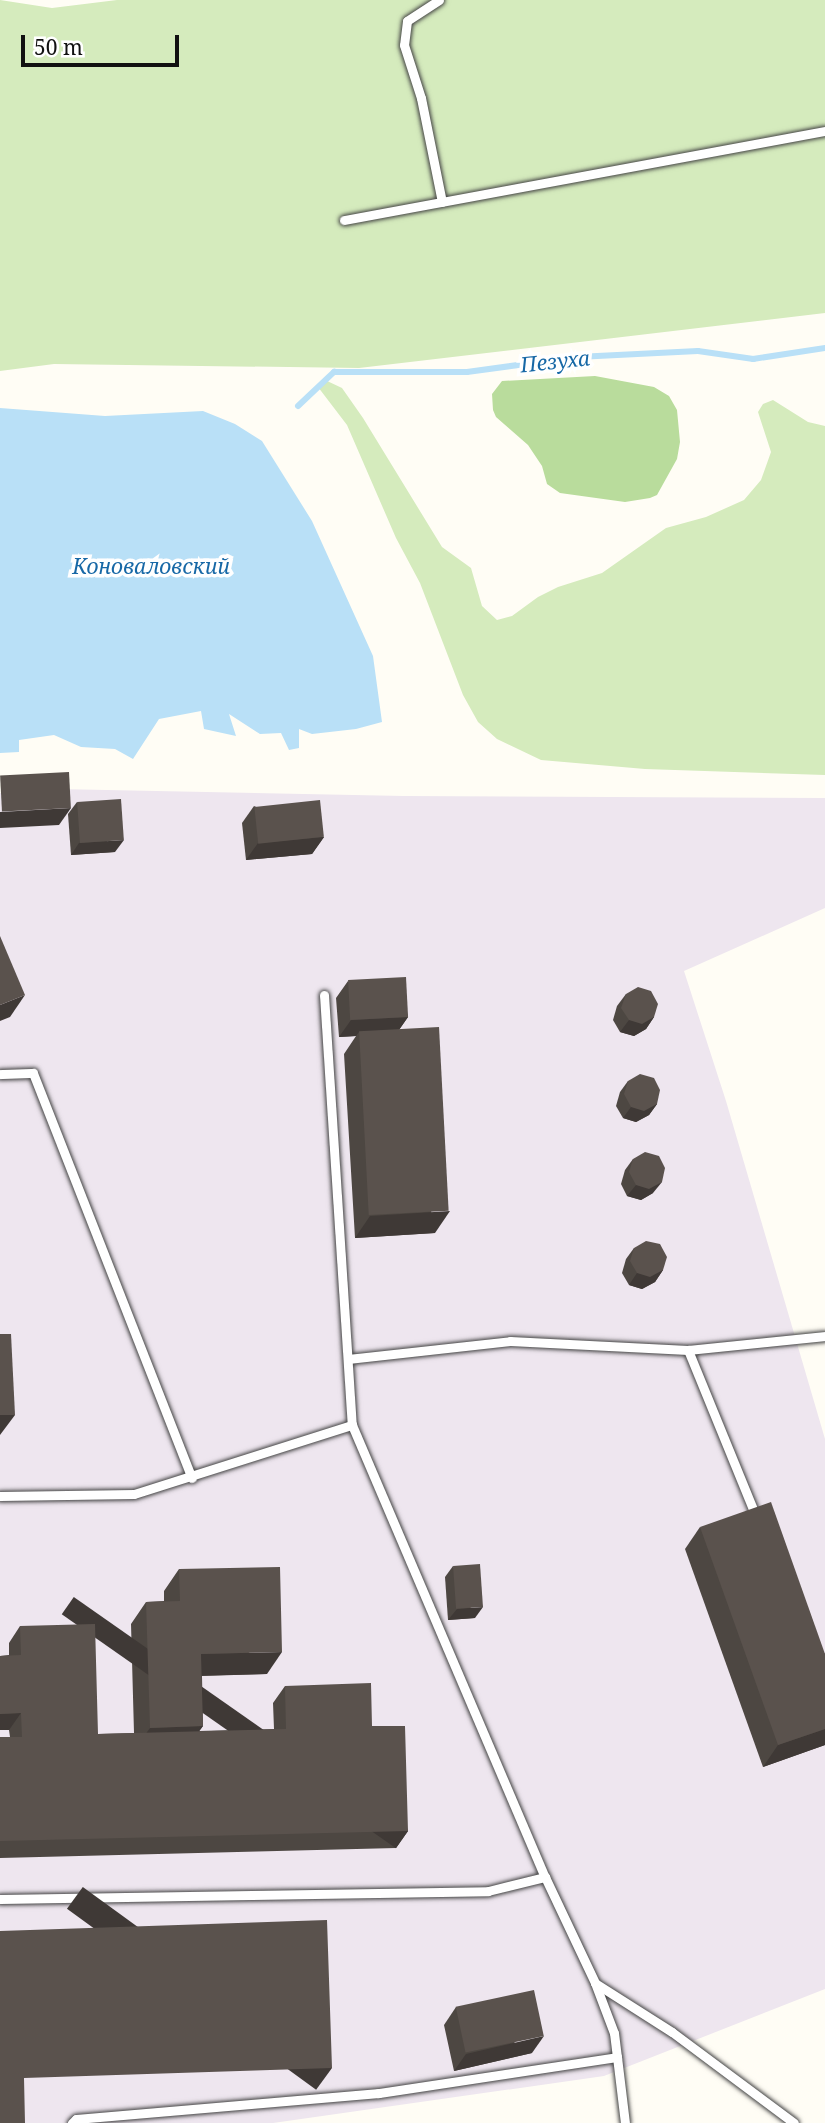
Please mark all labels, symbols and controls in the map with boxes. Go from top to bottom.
scale bar [24,21,182,65]
text: 50 m [34,33,83,61]
water label: Пезуха [519,345,591,377]
water label: Коноваловский [72,553,230,579]

